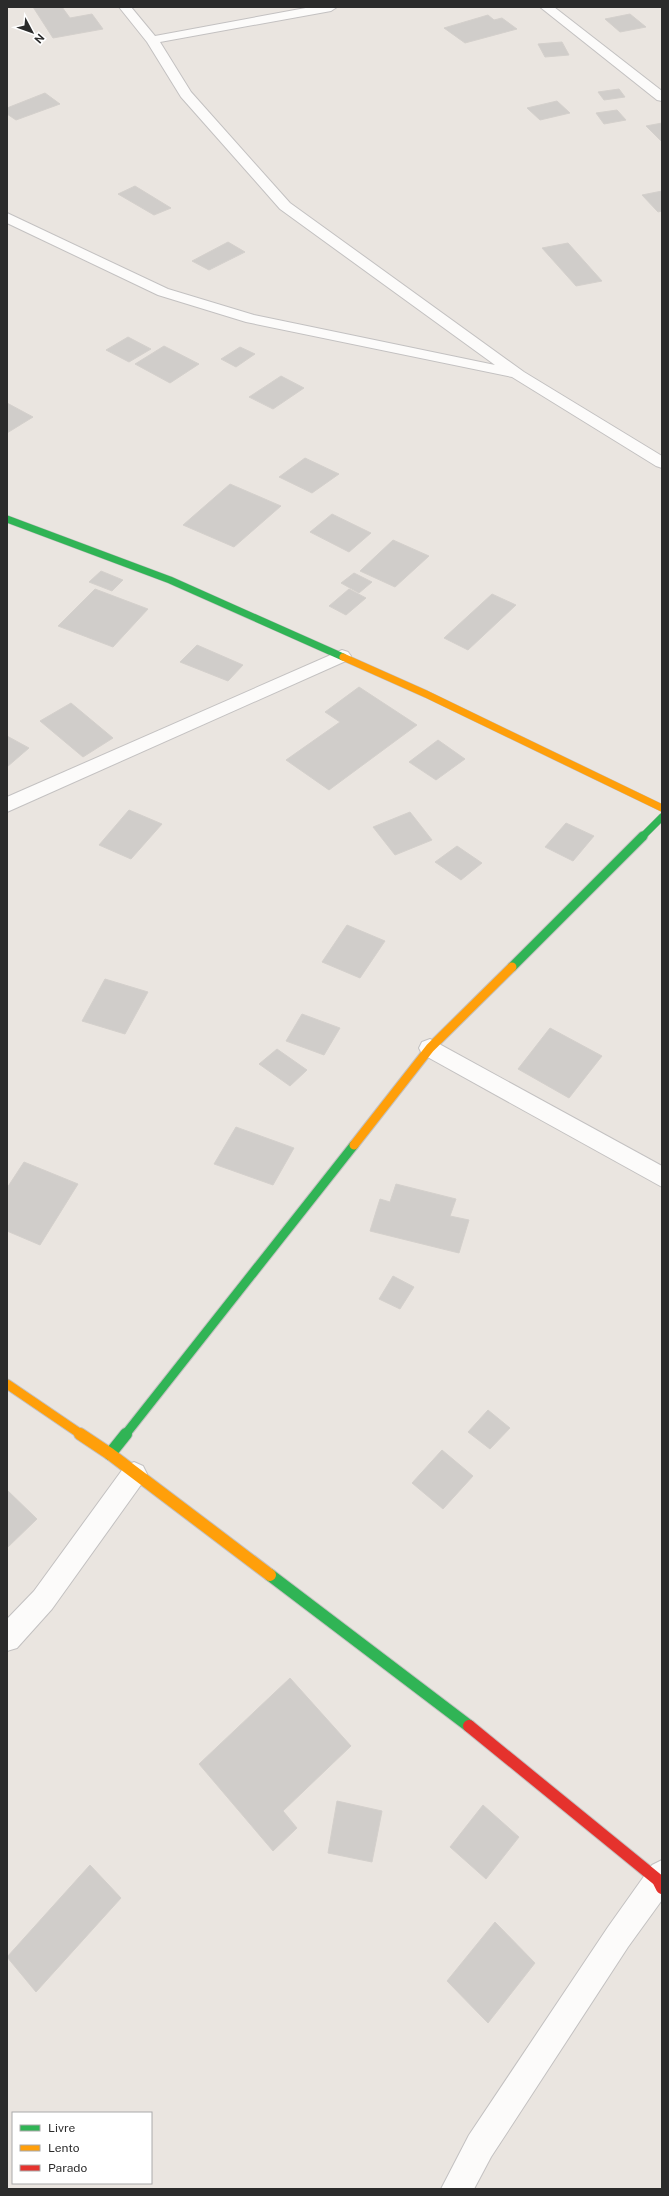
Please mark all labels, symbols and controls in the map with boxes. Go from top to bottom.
north arrow [12,12,52,52]
text: N [32,31,47,46]
legend [12,2112,152,2184]
text: Livre [48,2121,76,2135]
text: Lento [48,2141,80,2155]
text: Parado [48,2161,87,2175]

